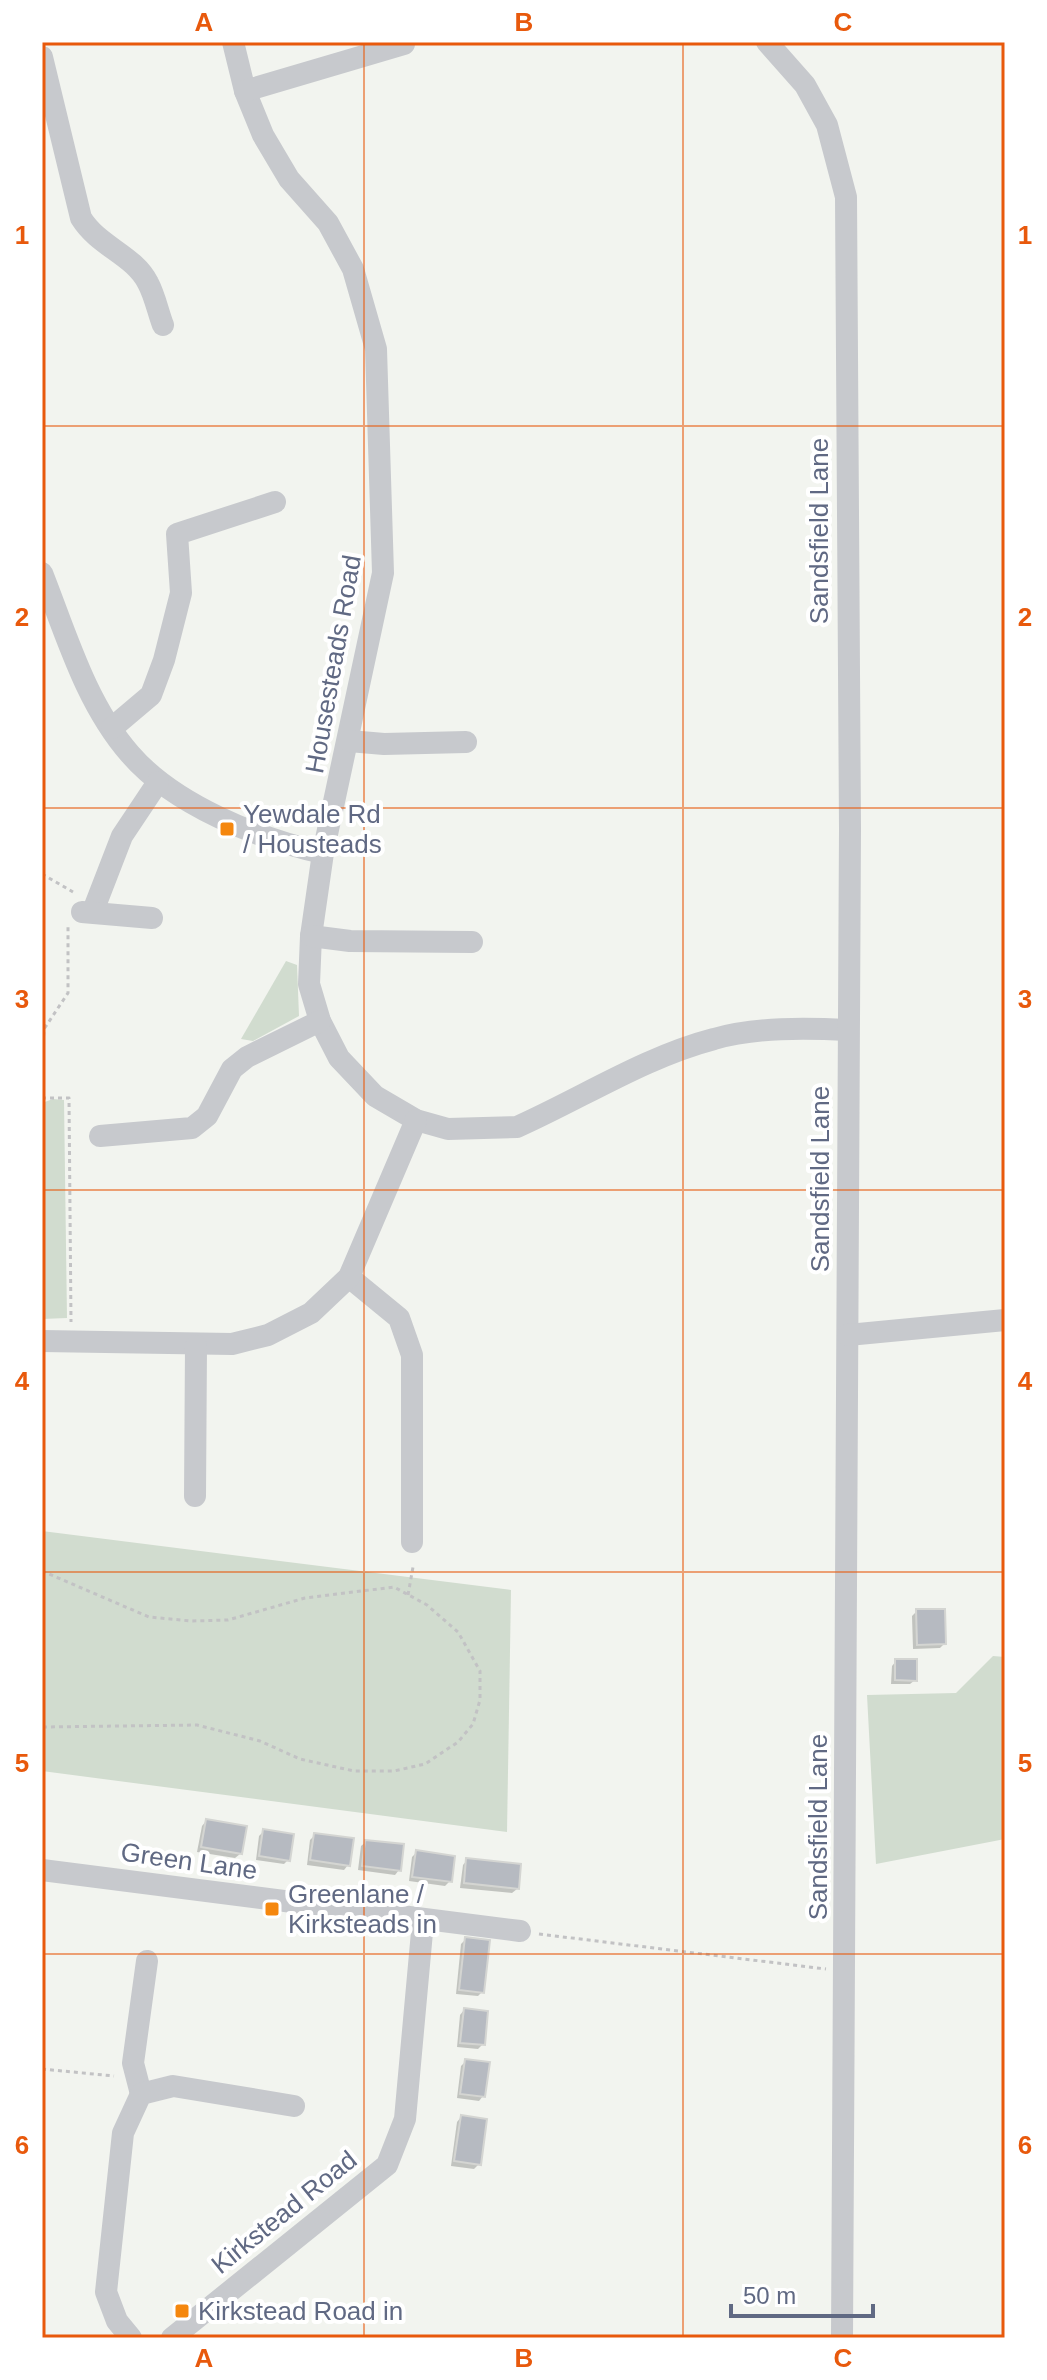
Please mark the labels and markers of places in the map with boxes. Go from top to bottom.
place label: Yewdale Rd / Housteads [243,799,382,859]
marker: Yewdale Rd / Housteads [218,820,236,838]
place label: Greenlane / Kirksteads in [288,1879,437,1939]
marker: Greenlane / Kirksteads in [263,1900,281,1918]
place label: Kirkstead Road in [198,2296,403,2326]
marker: Kirkstead Road in [173,2302,191,2320]

